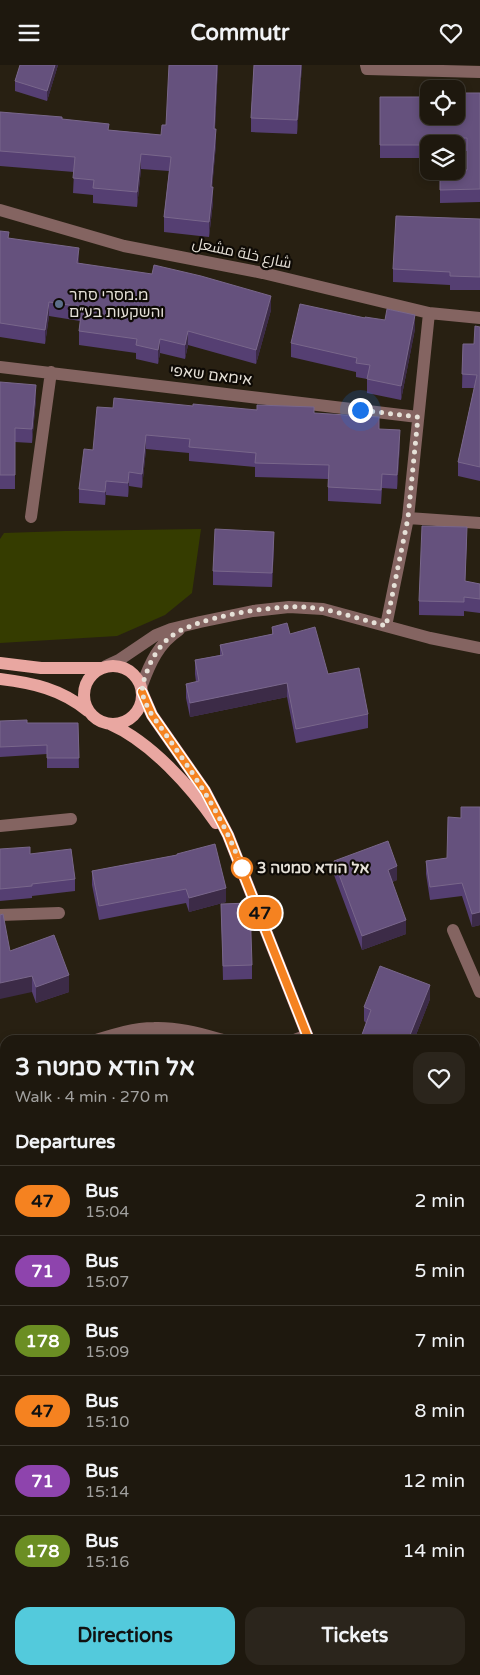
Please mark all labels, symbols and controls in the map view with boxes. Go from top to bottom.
icon: menu [15,19,43,47]
icon: heart [437,19,465,47]
text: Commutr [191,20,289,46]
map controls [420,80,465,180]
button: locate [420,80,465,125]
button: layers [420,135,465,180]
street label: شارع خلة مشعل [190,234,293,274]
place label: מ.מסרי סחר והשקעות בע״ם [69,286,164,321]
marker: מ.מסרי סחר והשקעות בע״ם [53,298,65,310]
street label: אימאם שאפי [169,361,253,389]
your location [348,398,373,423]
marker: אל הודא סמטה 3 [231,857,253,879]
place label: אל הודא סמטה 3 [257,859,370,877]
line badge: 47 [238,897,282,929]
text: 47 [249,902,271,924]
button: heart [413,1052,465,1104]
text: אל הודא סמטה 3 [15,1053,195,1082]
text: Walk · 4 min · 270 m [15,1087,169,1107]
text: Departures [15,1131,115,1153]
text: Bus [85,1180,119,1202]
text: 47 [31,1190,54,1212]
text: 2 min [414,1190,465,1212]
text: 15:04 [85,1202,129,1222]
text: Bus [85,1250,119,1272]
text: 71 [31,1260,54,1282]
text: 5 min [414,1260,465,1282]
text: 15:07 [85,1272,129,1292]
text: Bus [85,1320,119,1342]
text: 178 [26,1330,59,1352]
text: 7 min [414,1330,465,1352]
text: 15:09 [85,1342,129,1362]
text: Bus [85,1390,119,1412]
text: 47 [31,1400,54,1422]
text: 8 min [414,1400,465,1422]
text: 15:10 [85,1412,129,1432]
text: Bus [85,1460,119,1482]
text: 71 [31,1470,54,1492]
text: 12 min [402,1470,465,1492]
text: 15:14 [85,1482,129,1502]
text: Bus [85,1530,119,1552]
text: 178 [26,1540,59,1562]
text: 14 min [402,1540,465,1562]
text: 15:16 [85,1552,129,1572]
button: Directions [15,1607,235,1665]
button: Tickets [245,1607,465,1665]

